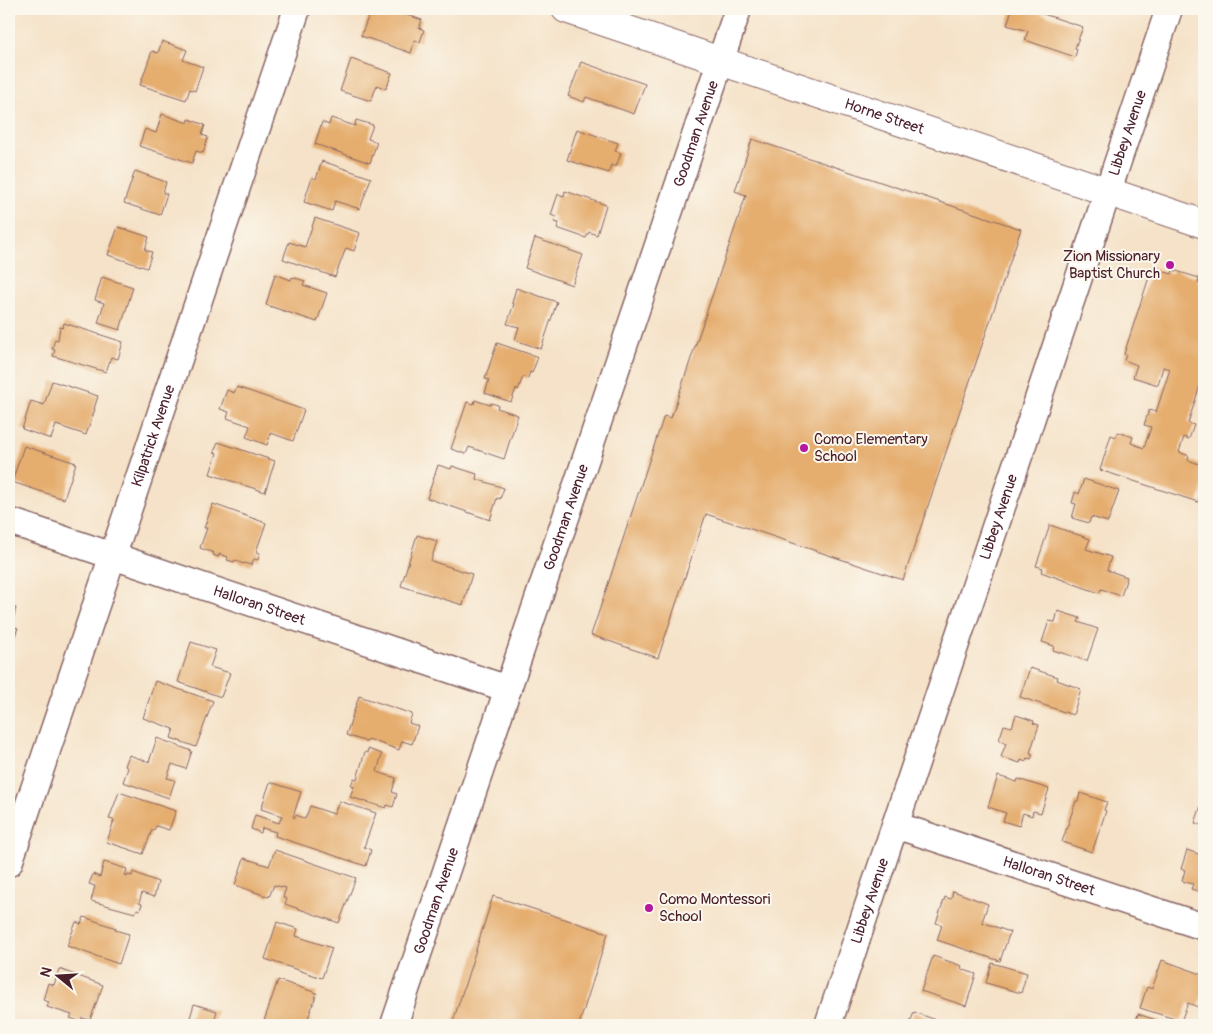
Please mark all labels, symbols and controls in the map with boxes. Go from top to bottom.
street label: Goodman Avenue [669,78,723,190]
street label: Libbey Avenue [1105,87,1151,178]
street label: Horne Street [842,95,927,139]
place label: Zion Missionary Baptist Church [1063,247,1161,283]
marker: Zion Missionary Baptist Church [1164,259,1176,271]
street label: Kilpatrick Avenue [128,382,180,489]
place label: Como Elementary School [814,430,928,466]
marker: Como Elementary School [798,442,810,454]
street label: Goodman Avenue [540,461,593,573]
street label: Libbey Avenue [976,471,1022,562]
street label: Halloran Street [210,581,309,630]
street label: Goodman Avenue [410,845,464,957]
street label: Halloran Street [1000,852,1098,901]
street label: Libbey Avenue [847,855,894,946]
place label: Como Montessori School [659,890,771,926]
marker: Como Montessori School [643,902,655,914]
north arrow [32,952,82,1002]
text: N [37,965,56,979]

